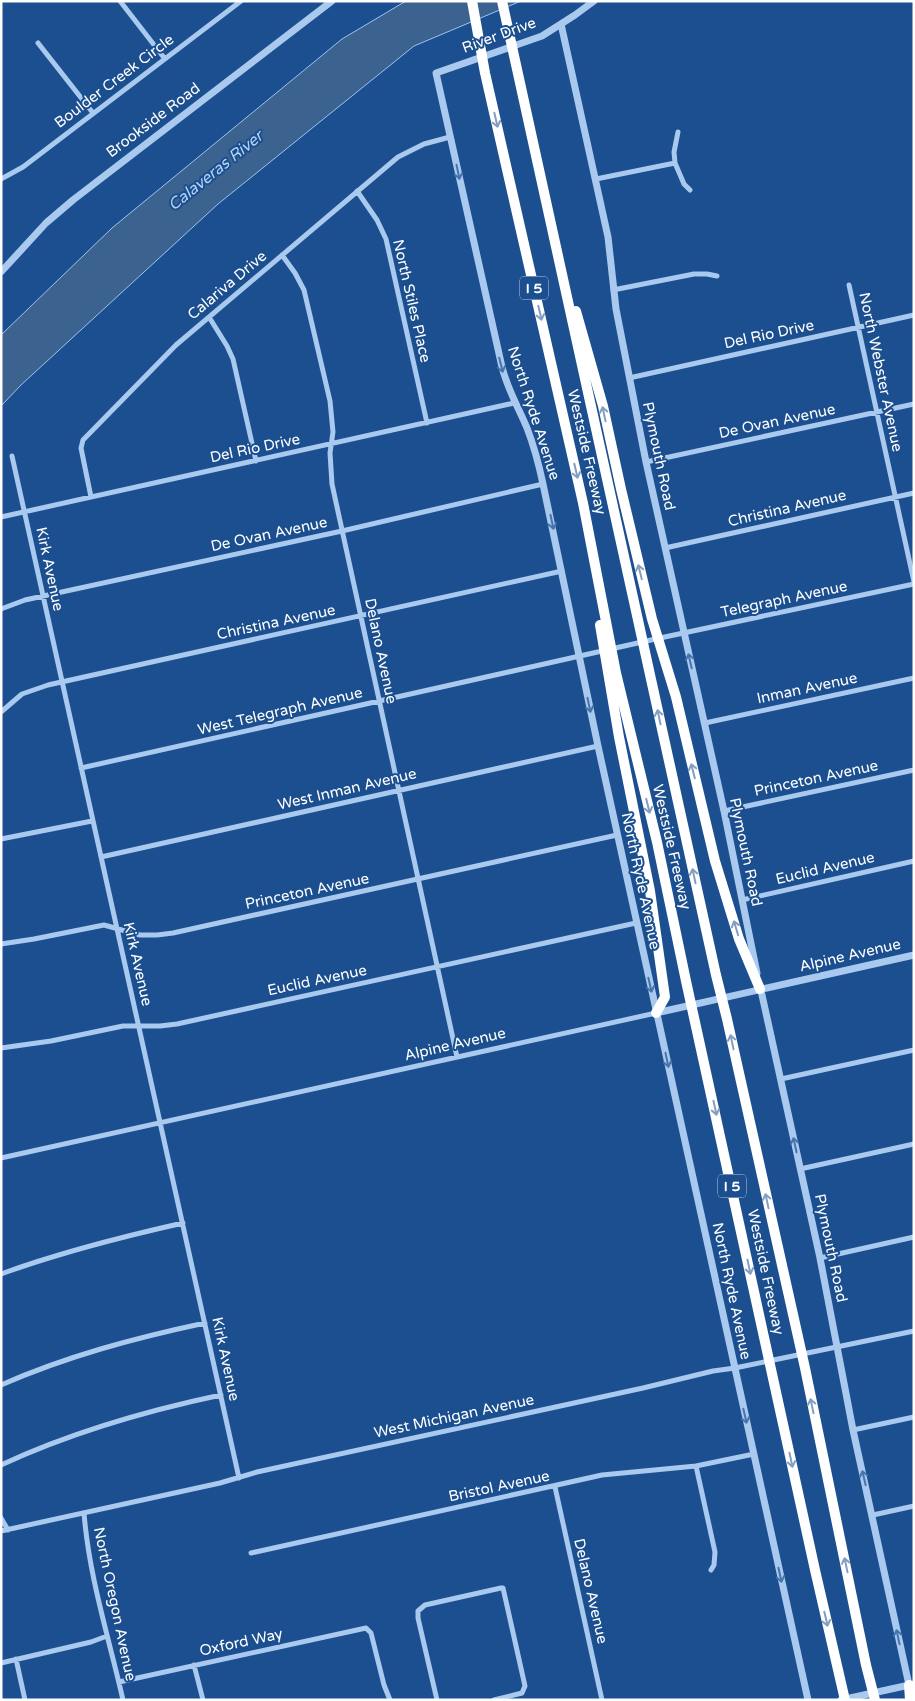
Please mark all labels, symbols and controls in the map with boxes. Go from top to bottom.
street label: River Drive [460,13,538,57]
street label: Boulder Creek Circle [51,30,177,132]
street label: Brookside Road [103,79,203,161]
one-way arrow [492,112,501,128]
water label: Calaveras River [164,125,269,215]
one-way arrow [454,163,463,179]
street label: North Stiles Place [389,238,435,364]
street label: Calariva Drive [184,247,270,323]
road number: I 5 [520,276,548,300]
street label: North Webster Avenue [855,291,907,453]
one-way arrow [536,304,545,320]
street label: Del Rio Drive [722,316,816,352]
street label: North Ryde Avenue [504,344,564,482]
one-way arrow [497,356,506,372]
street label: Westside Freeway [564,388,610,516]
street label: Plymouth Road [639,400,679,512]
street label: De Ovan Avenue [717,400,837,442]
one-way arrow [599,406,609,422]
street label: Del Rio Drive [208,430,302,466]
one-way arrow [572,463,581,479]
street label: Christina Avenue [726,486,848,530]
street label: De Ovan Avenue [209,513,329,555]
one-way arrow [548,514,557,530]
street label: Kirk Avenue [32,525,68,613]
one-way arrow [635,565,644,581]
street label: Telegraph Avenue [719,577,849,621]
street label: Delano Avenue [361,597,401,705]
street label: Christina Avenue [215,601,337,643]
one-way arrow [685,653,694,669]
street label: Inman Avenue [755,669,859,707]
street label: West Telegraph Avenue [196,683,364,739]
one-way arrow [585,697,594,713]
one-way arrow [654,710,664,726]
street label: Princeton Avenue [752,756,880,800]
street label: West Inman Avenue [276,764,418,814]
one-way arrow [688,764,697,780]
street label: Westside Freeway [649,783,695,911]
street label: Plymouth Road [726,796,766,908]
one-way arrow [644,797,653,813]
street label: North Ryde Avenue [618,811,664,951]
street label: Euclid Avenue [774,848,876,888]
one-way arrow [689,868,698,884]
street label: Princeton Avenue [243,869,371,913]
street label: Kirk Avenue [120,920,156,1008]
one-way arrow [730,920,740,936]
street label: Alpine Avenue [798,935,902,975]
street label: Euclid Avenue [266,961,368,999]
one-way arrow [646,976,655,992]
street label: Alpine Avenue [403,1024,507,1064]
one-way arrow [727,1034,736,1050]
one-way arrow [663,1052,672,1068]
one-way arrow [711,1099,720,1115]
one-way arrow [790,1138,799,1154]
road number: I 5 [718,1174,746,1198]
street label: Plymouth Road [811,1192,851,1304]
one-way arrow [762,1193,771,1209]
street label: Westside Freeway [744,1208,788,1336]
street label: North Ryde Avenue [709,1221,755,1361]
one-way arrow [745,1258,754,1274]
street label: Kirk Avenue [208,1315,244,1403]
street label: West Michigan Avenue [372,1390,536,1442]
one-way arrow [807,1399,817,1415]
one-way arrow [741,1407,750,1423]
one-way arrow [787,1451,796,1467]
street label: Bristol Avenue [447,1466,551,1506]
one-way arrow [859,1470,868,1486]
street label: North Oregon Avenue [90,1525,140,1683]
street label: Delano Avenue [570,1537,612,1645]
one-way arrow [840,1558,850,1574]
one-way arrow [776,1566,785,1582]
one-way arrow [822,1610,831,1626]
street label: Oxford Way [198,1624,284,1660]
one-way arrow [893,1629,902,1645]

